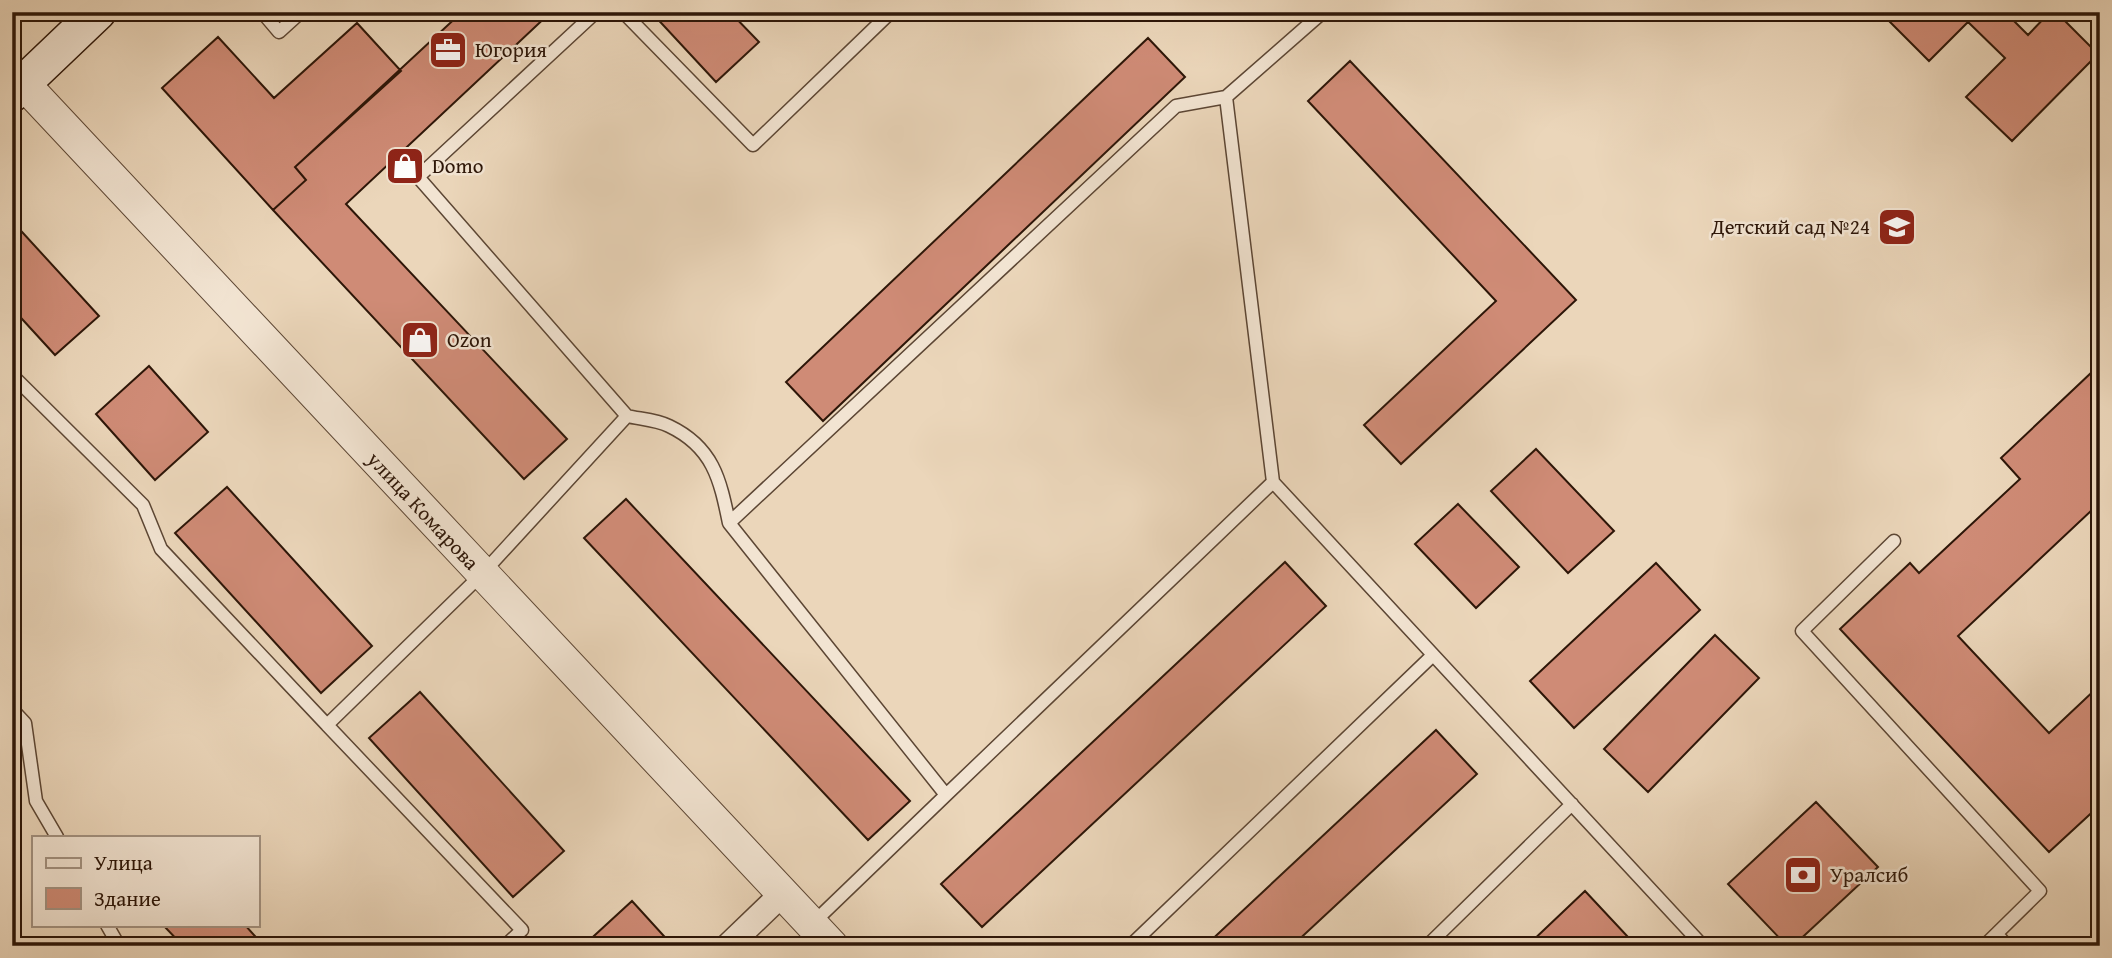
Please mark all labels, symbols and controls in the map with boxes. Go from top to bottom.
office icon: Югория [427,29,469,71]
place label: Югория [475,34,547,65]
shop icon: Domo [384,145,426,187]
place label: Domo [432,150,483,181]
school or university icon: Детский сад №24 [1876,206,1918,248]
place label: Детский сад №24 [1710,211,1870,242]
shop icon: Ozon [399,319,441,361]
place label: Ozon [447,324,492,355]
street label: улица Комарова [359,444,487,577]
legend [32,836,259,926]
text: Улица [94,847,153,878]
bank icon: Уралсиб [1782,854,1824,896]
place label: Уралсиб [1830,859,1908,890]
text: Здание [94,883,161,914]

